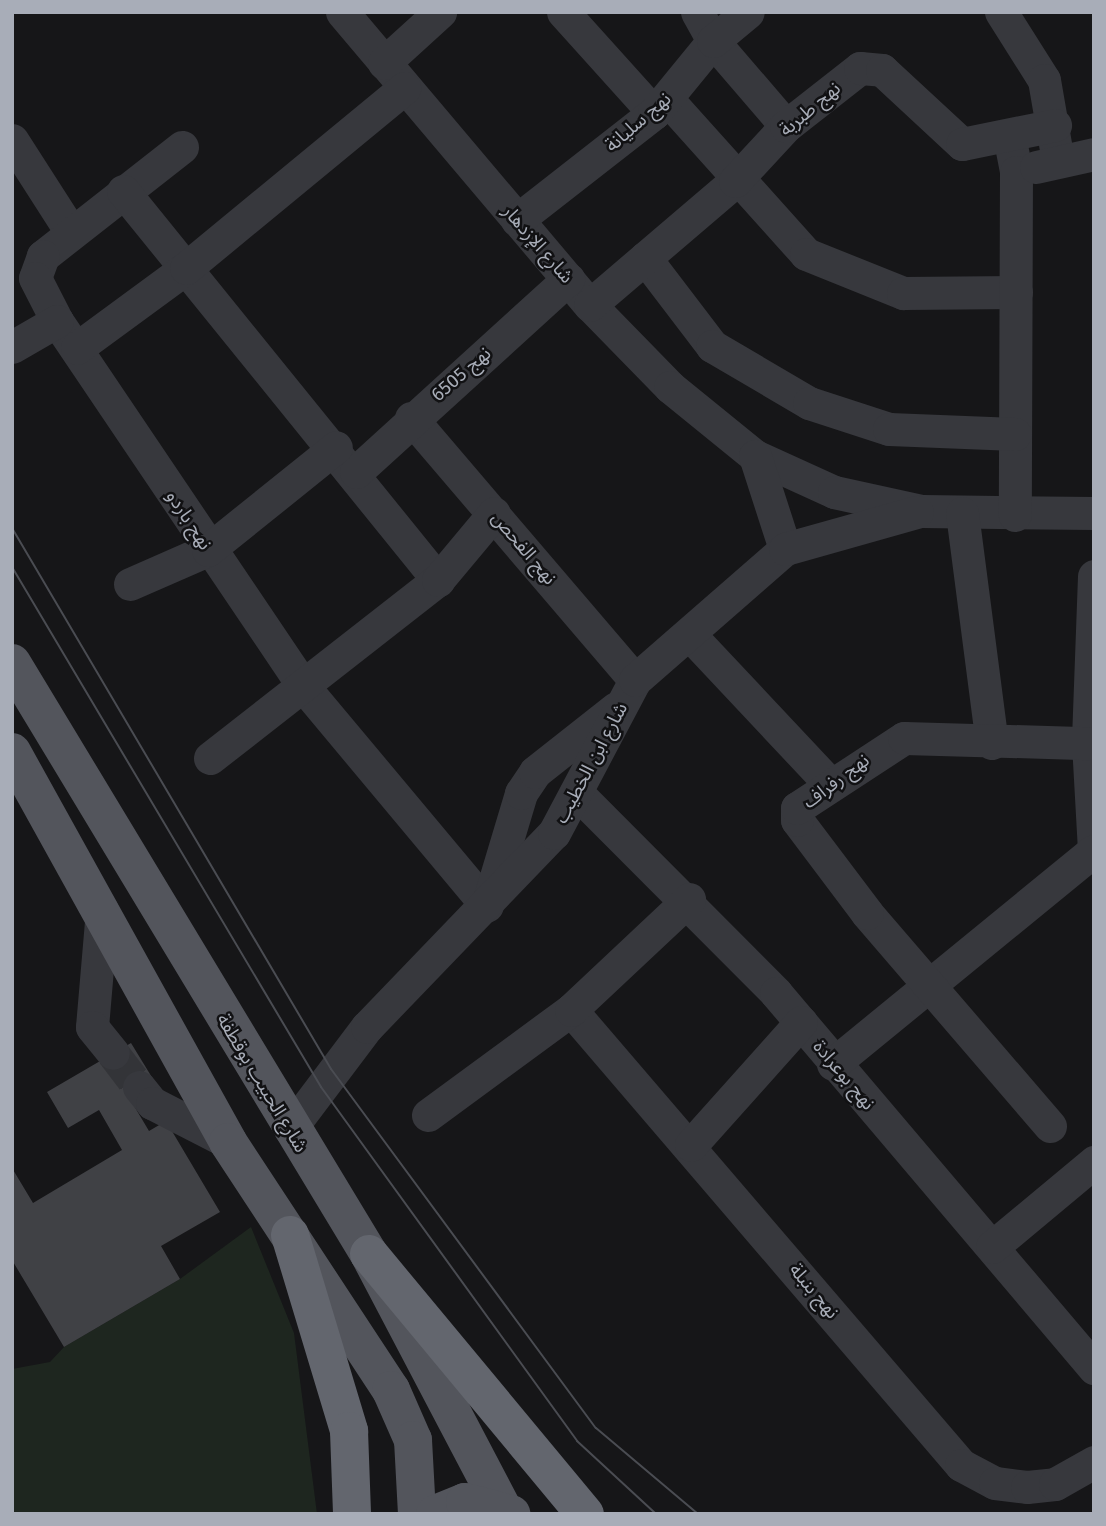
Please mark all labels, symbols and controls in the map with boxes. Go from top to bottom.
street label: نهج طبربة [775,77,845,141]
street label: نهج سليانة [600,87,676,157]
street label: شارع الإزدهار [498,200,578,288]
street label: نهج 6505 [426,342,496,406]
street label: نهج باردو [161,486,217,554]
street label: نهج الفحص [487,507,561,589]
street label: شارع ابن الخطيب [550,699,632,827]
street label: نهج رفراف [798,749,874,813]
street label: شارع الحبيب بوقطفة [212,1010,312,1156]
street label: نهج بوعرادة [808,1035,880,1115]
street label: نهج بنبلة [784,1259,844,1323]

